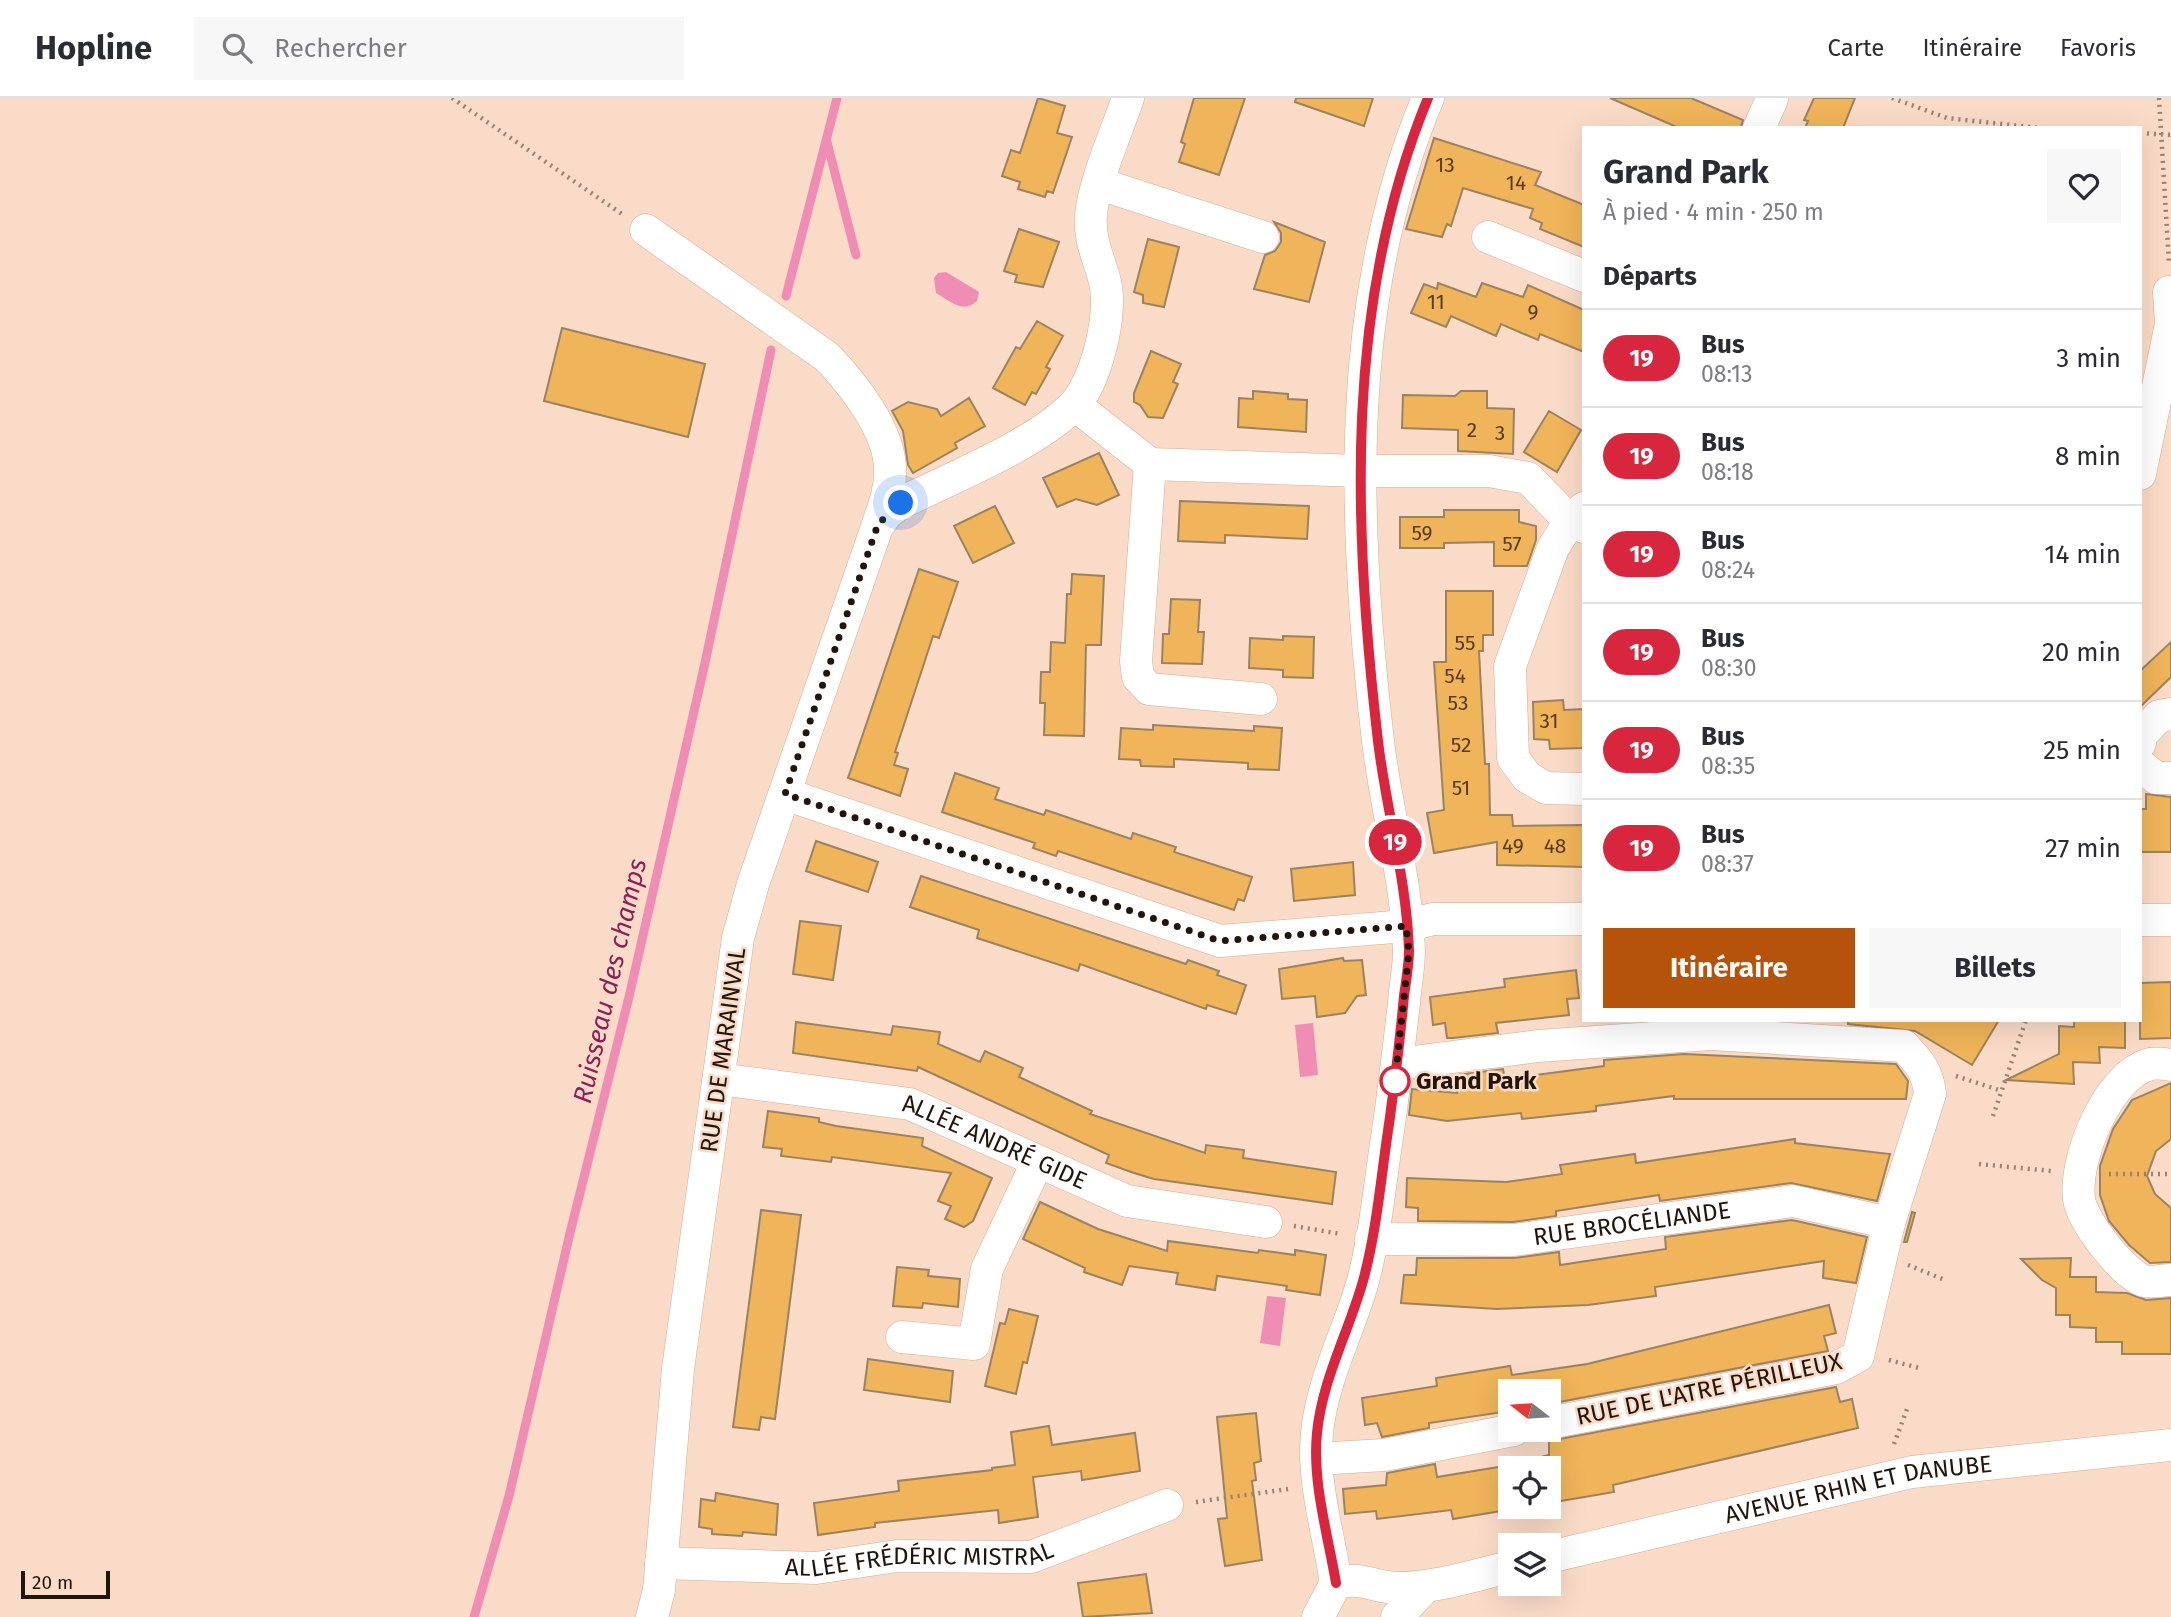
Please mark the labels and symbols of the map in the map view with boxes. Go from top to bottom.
house number: 13 [1435,152,1455,178]
house number: 14 [1506,170,1526,196]
house number: 11 [1427,289,1445,315]
house number: 9 [1527,299,1539,325]
house number: 2 [1467,417,1477,443]
house number: 3 [1495,420,1505,446]
your location [883,485,918,520]
house number: 59 [1411,520,1433,546]
house number: 57 [1502,531,1522,557]
house number: 55 [1455,630,1475,656]
house number: 54 [1444,663,1466,689]
house number: 53 [1448,690,1468,716]
house number: 31 [1539,708,1559,734]
house number: 52 [1451,732,1471,758]
house number: 51 [1452,775,1470,801]
line badge: 19 [1364,819,1426,865]
house number: 49 [1502,833,1524,859]
house number: 48 [1544,833,1566,859]
water label: Ruisseau des champs [567,856,653,1106]
street label: RUE DE MARAINVAL [695,946,751,1154]
marker: Grand Park [1380,1066,1410,1096]
place label: Grand Park [1416,1067,1537,1095]
street label: ALLÉE ANDRÉ GIDE [901,1089,1091,1195]
street label: RUE BROCÉLIANDE [1531,1196,1732,1251]
street label: RUE DE L'ATRE PÉRILLEUX [1573,1346,1844,1431]
north arrow [1498,1379,1561,1442]
street label: AVENUE RHIN ET DANUBE [1722,1450,1993,1529]
street label: ALLÉE FRÉDÉRIC MISTRAL [785,1536,1057,1583]
scale bar [21,1568,110,1600]

